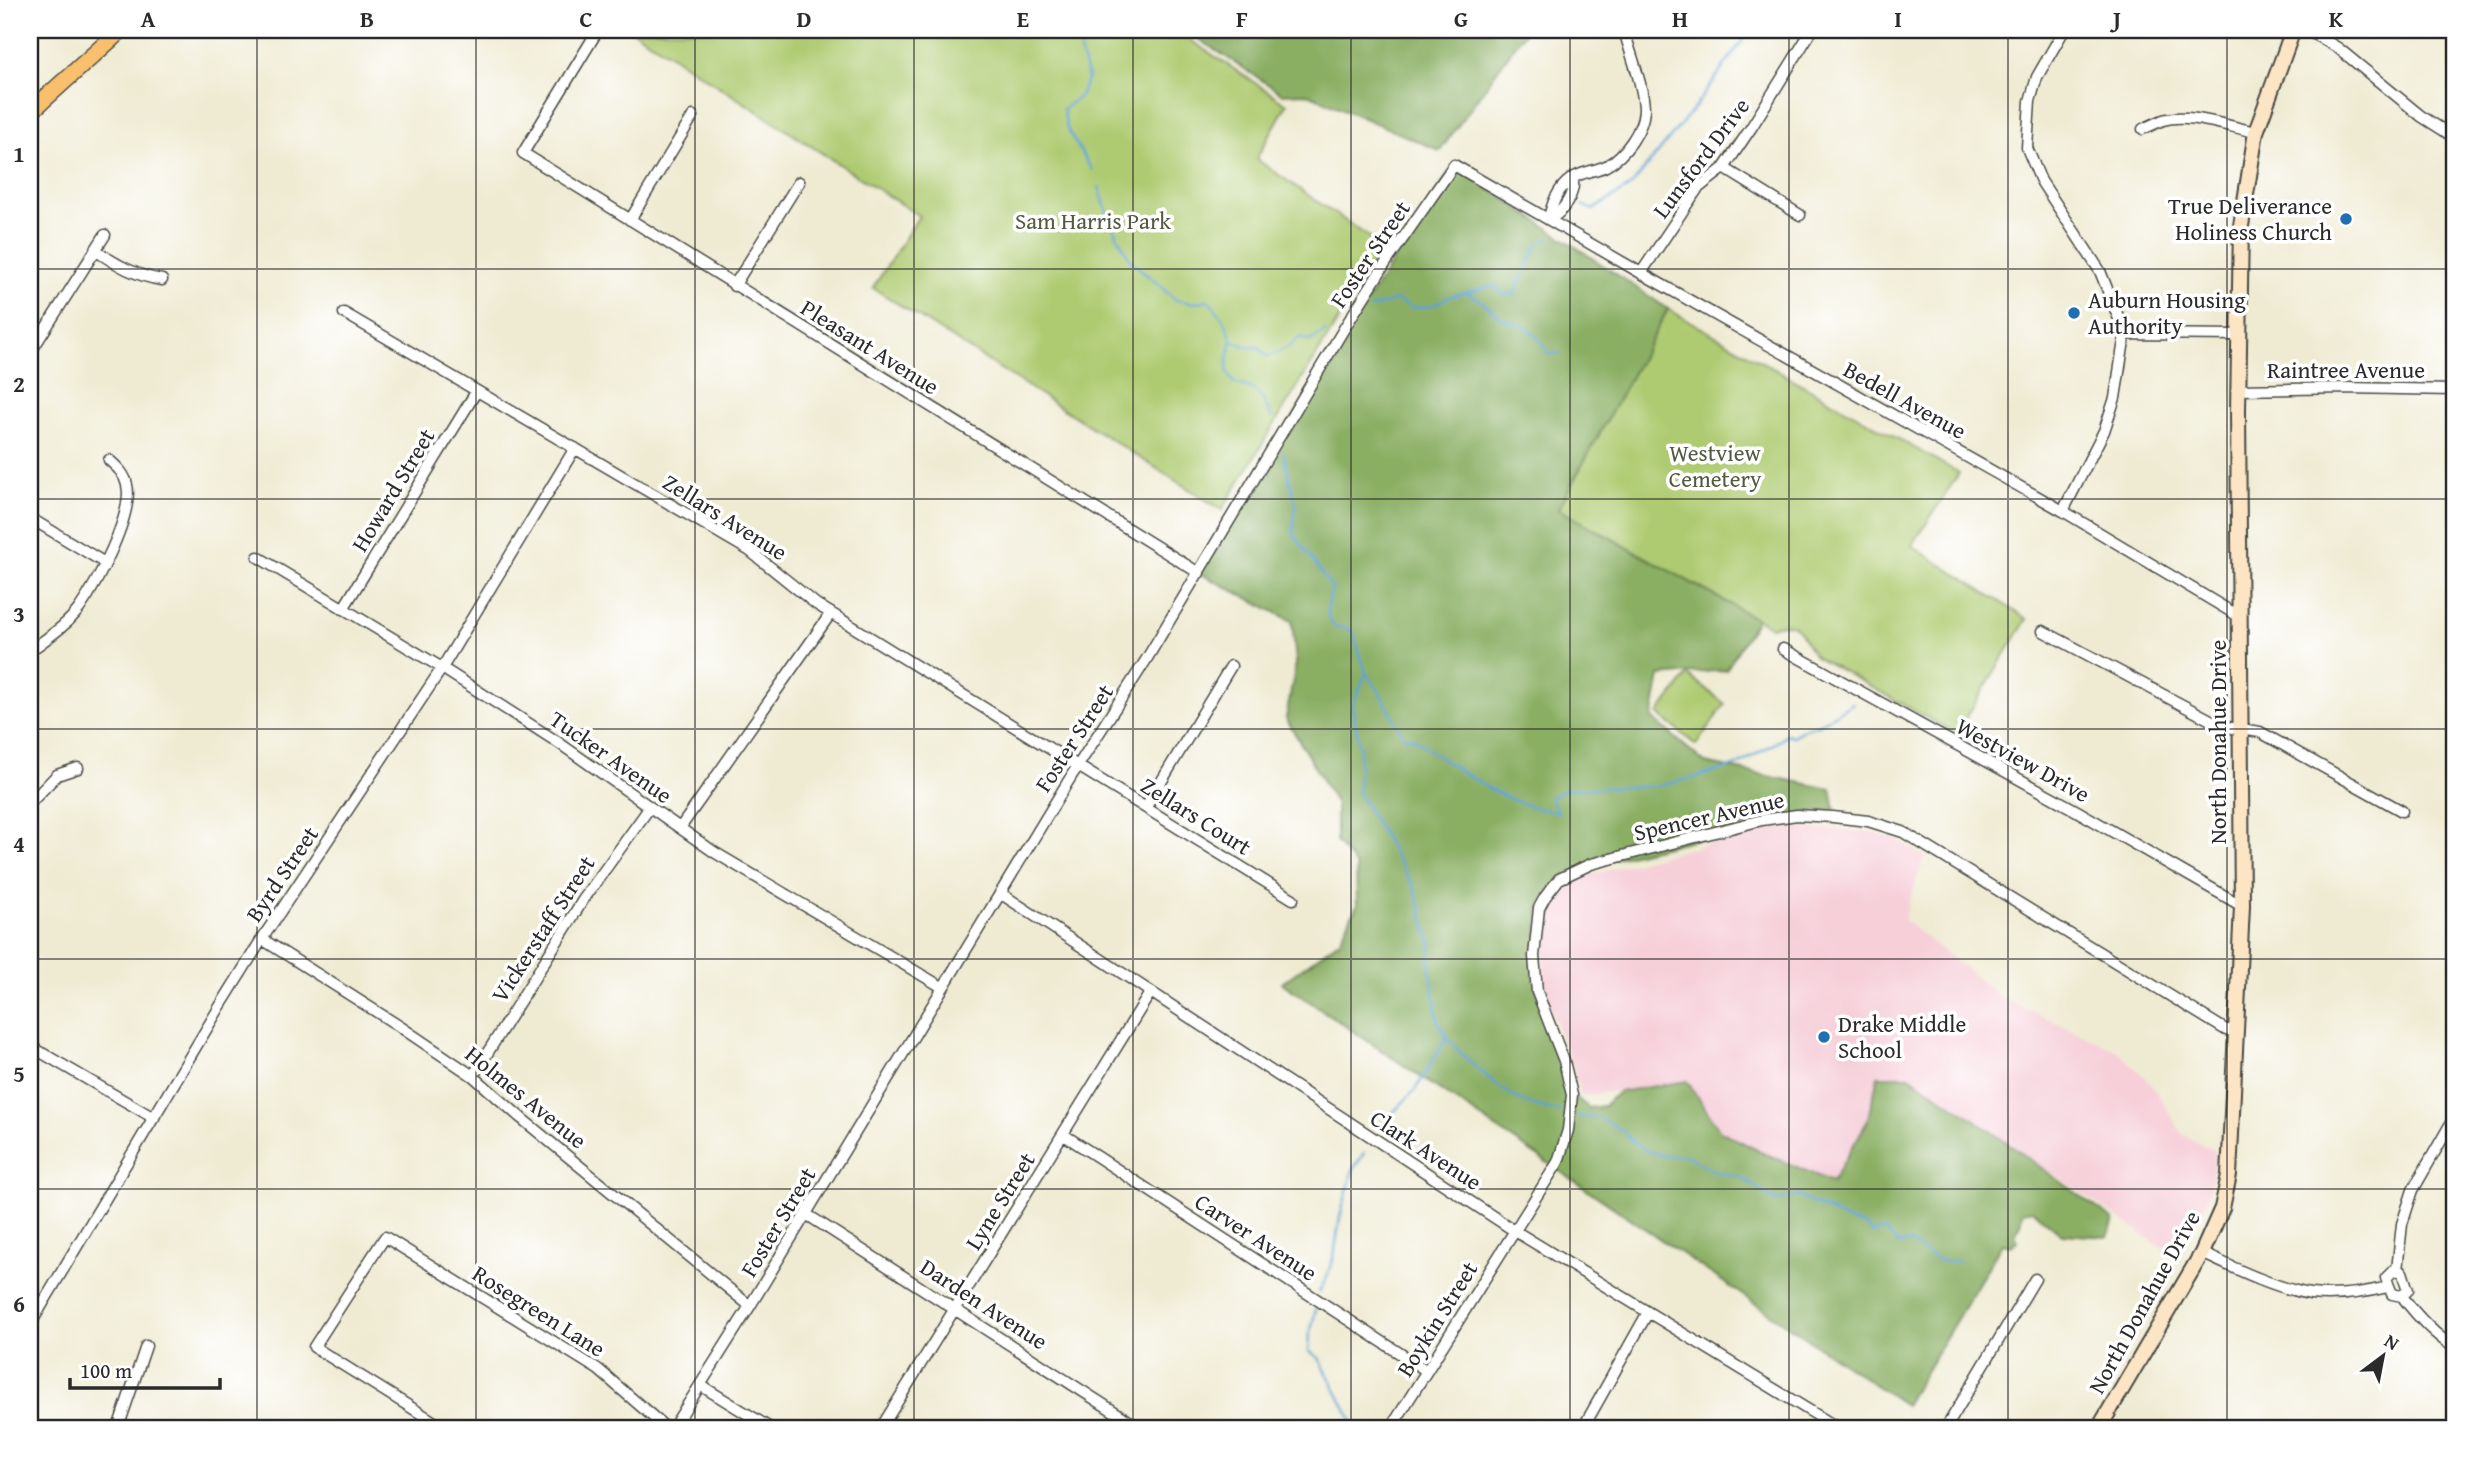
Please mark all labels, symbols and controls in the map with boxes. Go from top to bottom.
text: A [141,2,156,35]
text: B [360,2,374,35]
text: C [579,2,593,35]
text: D [797,2,812,35]
text: E [1017,2,1029,35]
text: F [1236,2,1248,35]
text: G [1454,2,1468,35]
text: H [1672,2,1688,35]
text: I [1894,2,1902,35]
text: J [2109,2,2121,35]
text: K [2329,2,2344,35]
street label: Lunsford Drive [1644,91,1757,225]
text: 1 [13,137,25,170]
place label: True Deliverance Holiness Church [2168,189,2332,248]
street label: Foster Street [1322,194,1418,314]
park label: Sam Harris Park [1015,204,1171,237]
marker: True Deliverance Holiness Church [2338,211,2354,227]
place label: Auburn Housing Authority [2088,283,2246,342]
street label: Pleasant Avenue [795,291,946,402]
marker: Auburn Housing Authority [2066,305,2082,321]
street label: Bedell Avenue [1838,352,1973,447]
street label: Raintree Avenue [2267,353,2425,386]
text: 2 [13,367,25,400]
street label: Howard Street [343,422,442,558]
park label: Westview Cemetery [1669,436,1762,495]
street label: Zellars Avenue [657,465,794,568]
text: 3 [13,597,25,630]
street label: North Donahue Drive [2201,640,2234,844]
street label: Foster Street [1026,677,1121,798]
street label: Tucker Avenue [543,702,679,811]
street label: Westview Drive [1950,709,2096,810]
street label: Zellars Court [1135,769,1258,863]
street label: Spencer Avenue [1630,782,1787,849]
street label: Byrd Street [237,819,326,928]
text: 4 [13,827,25,860]
street label: Vickerstaff Street [483,849,602,1009]
place label: Drake Middle School [1838,1007,1966,1066]
marker: Drake Middle School [1816,1029,1832,1045]
street label: Holmes Avenue [458,1037,594,1156]
text: 5 [13,1057,25,1090]
street label: Clark Avenue [1364,1101,1488,1198]
street label: Lyne Street [957,1146,1043,1256]
street label: Foster Street [732,1161,823,1283]
street label: Carver Avenue [1189,1185,1324,1288]
street label: North Donahue Drive [2080,1204,2208,1399]
street label: Darden Avenue [914,1250,1054,1357]
street label: Boykin Street [1388,1255,1485,1383]
street label: Rosegreen Lane [467,1257,612,1365]
text: 6 [13,1287,25,1320]
north arrow [2348,1322,2418,1392]
text: N [2379,1326,2405,1357]
scale bar [70,1346,220,1390]
text: 100 m [80,1355,132,1386]

